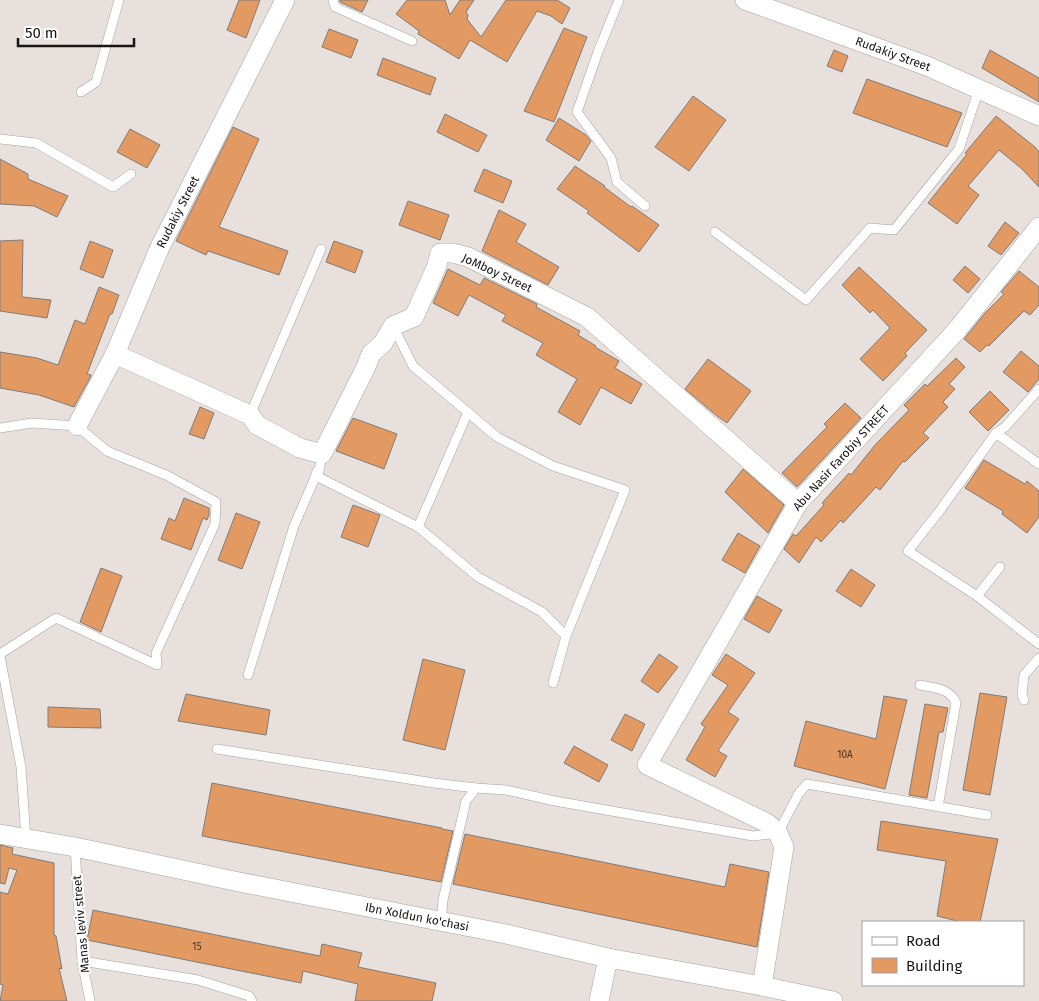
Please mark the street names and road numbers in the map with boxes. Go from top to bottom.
street label: Rudakiy Street [853,34,933,74]
street label: Rudakiy Street [154,173,202,250]
street label: JoMboy Street [460,251,535,296]
street label: Abu Nasir Farobiy STREET [790,402,893,514]
street label: Manas leviv street [70,874,92,973]
street label: Ibn Xoldun ko'chasi [364,900,470,934]

